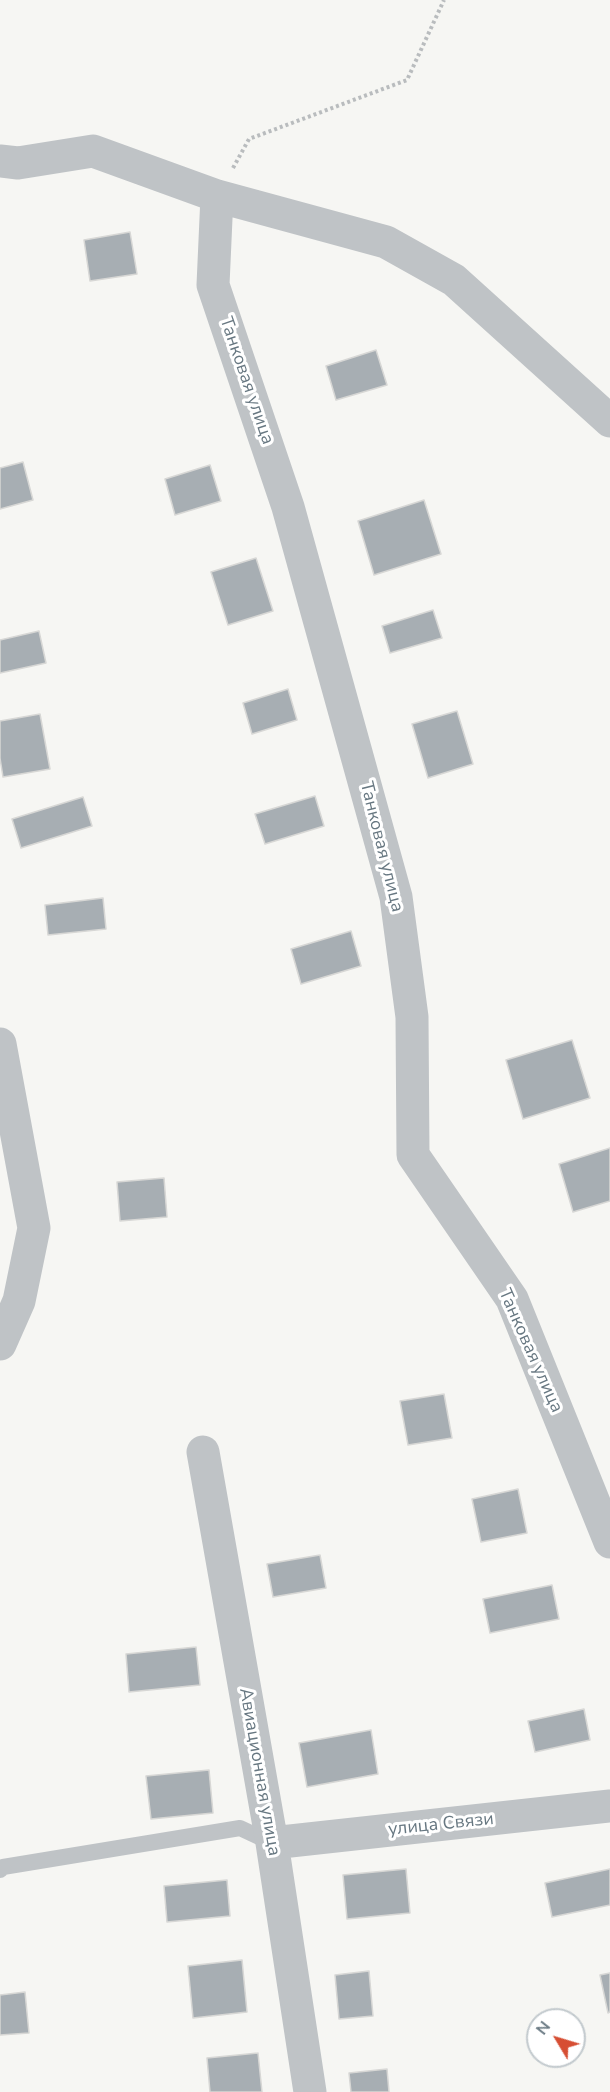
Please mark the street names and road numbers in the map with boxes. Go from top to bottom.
street label: Танковая улица [214,314,278,448]
street label: Танковая улица [354,780,408,914]
street label: Танковая улица [493,1286,567,1416]
street label: Авиационная улица [234,1686,284,1858]
street label: улица Связи [387,1809,495,1841]

